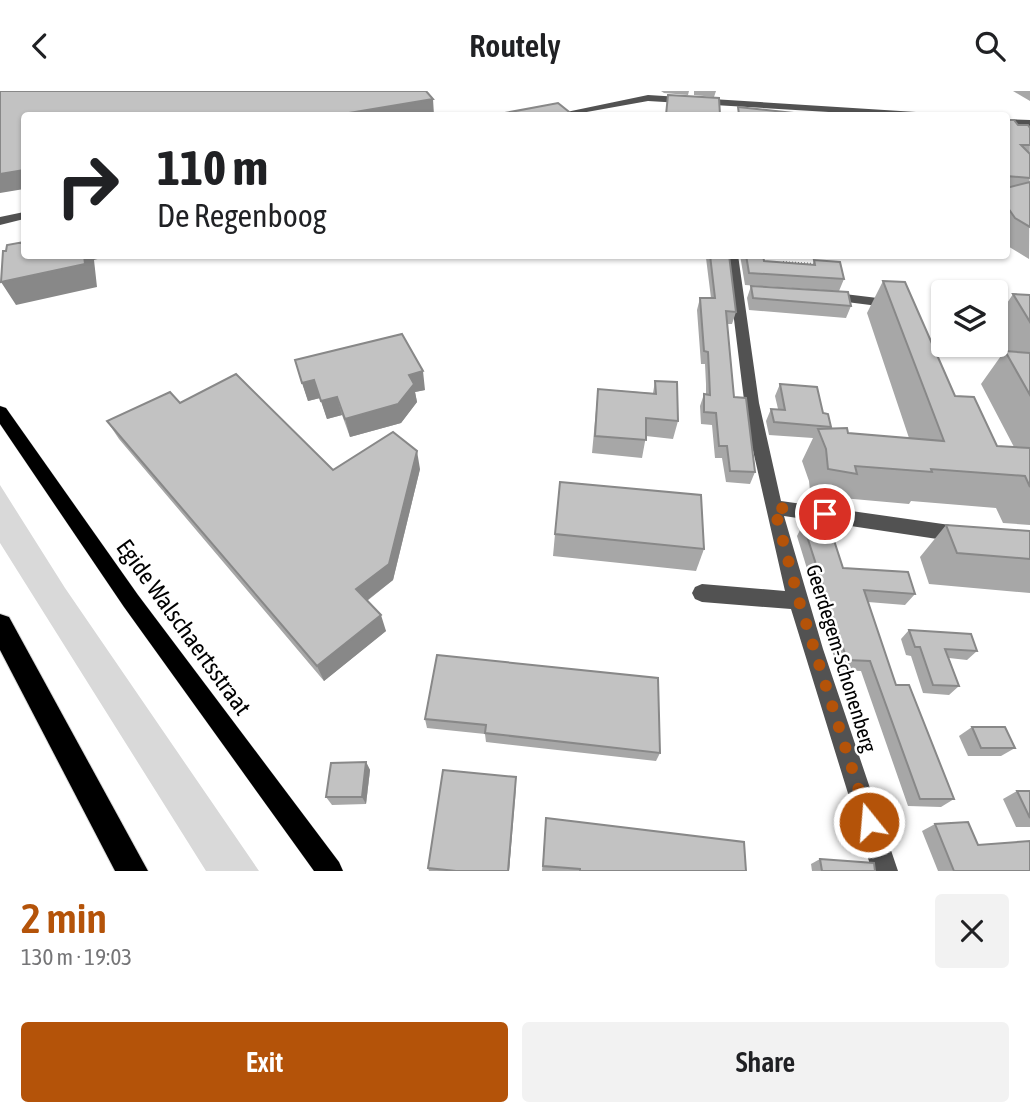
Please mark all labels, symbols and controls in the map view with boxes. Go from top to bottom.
icon: back [21,27,59,65]
text: Routely [469,27,561,64]
icon: search [971,27,1009,65]
text: 110 m [157,139,268,195]
icon: right [42,140,133,231]
text: De Regenboog [157,197,327,234]
map controls [931,280,1008,357]
button: layers [931,280,1008,357]
pin [795,484,855,544]
icon: arrive [806,495,844,533]
street label: Egide Walschaertsstraat [111,534,257,720]
street label: Geerdegem-Schonenberg [802,561,882,755]
position arrow [832,785,906,859]
text: 2 min [21,894,107,942]
button: close [935,894,1009,968]
text: 130 m · 19:03 [21,944,132,970]
button: Exit [21,1022,508,1102]
button: Share [522,1022,1009,1102]

